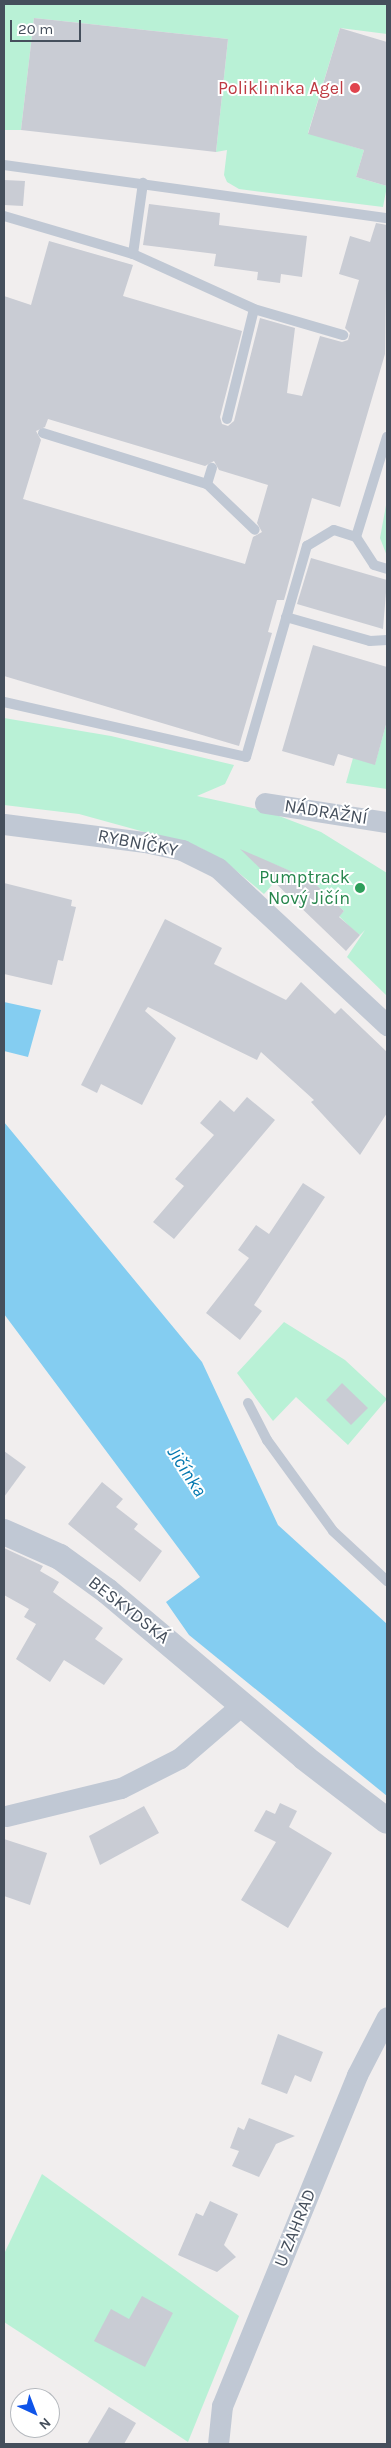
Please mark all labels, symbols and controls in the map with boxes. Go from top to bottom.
scale bar [12,10,84,42]
text: 20 m [18,20,53,38]
place label: Poliklinika Agel [218,77,344,99]
marker: Poliklinika Agel [348,81,362,95]
street label: NÁDRAŽNÍ [283,795,369,829]
street label: RYBNÍČKY [96,825,180,861]
place label: Pumptrack Nový Jičín [259,867,350,910]
marker: Pumptrack Nový Jičín [354,882,366,894]
water label: Jičínka [161,1443,211,1501]
street label: BESKYDSKÁ [84,1572,174,1648]
street label: U ZAHRAD [270,2186,320,2270]
north arrow [10,2388,60,2438]
text: N [35,2414,54,2433]

